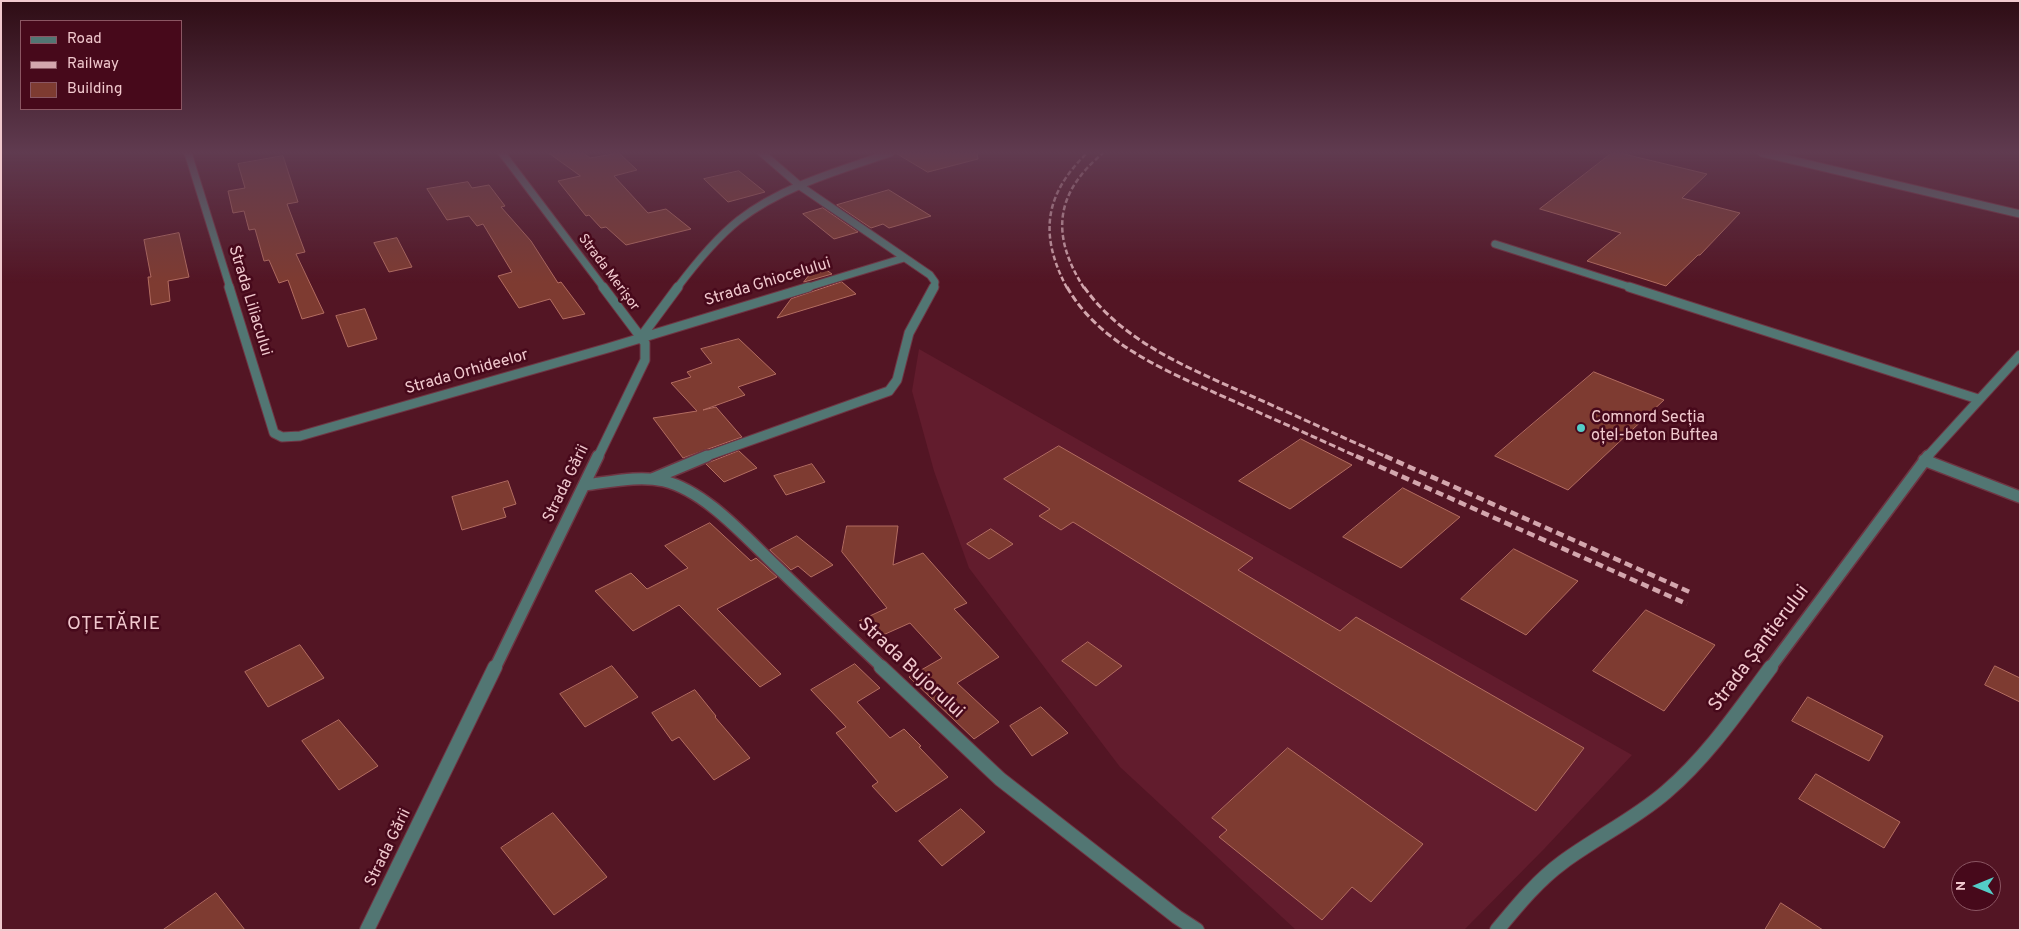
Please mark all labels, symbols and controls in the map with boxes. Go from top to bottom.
legend [20,20,182,110]
text: Road [67,30,102,49]
text: Railway [67,55,119,74]
text: Building [67,80,122,99]
street label: Strada Merișor [574,231,642,315]
street label: Strada Liliacului [223,243,275,359]
street label: Strada Ghiocelului [703,255,833,311]
street label: Strada Orhideelor [403,346,531,400]
place label: Comnord Secția oțel-beton Buftea [1591,409,1718,447]
marker: Comnord Secția oțel-beton Buftea [1575,422,1587,434]
street label: Strada Gării [540,442,594,526]
street label: Strada Șantierului [1705,581,1815,717]
district label: OȚETĂRIE [66,614,162,636]
street label: Strada Bujorului [852,614,968,724]
street label: Strada Gării [362,806,416,890]
north arrow [1951,861,2001,911]
text: N [1953,881,1970,891]

